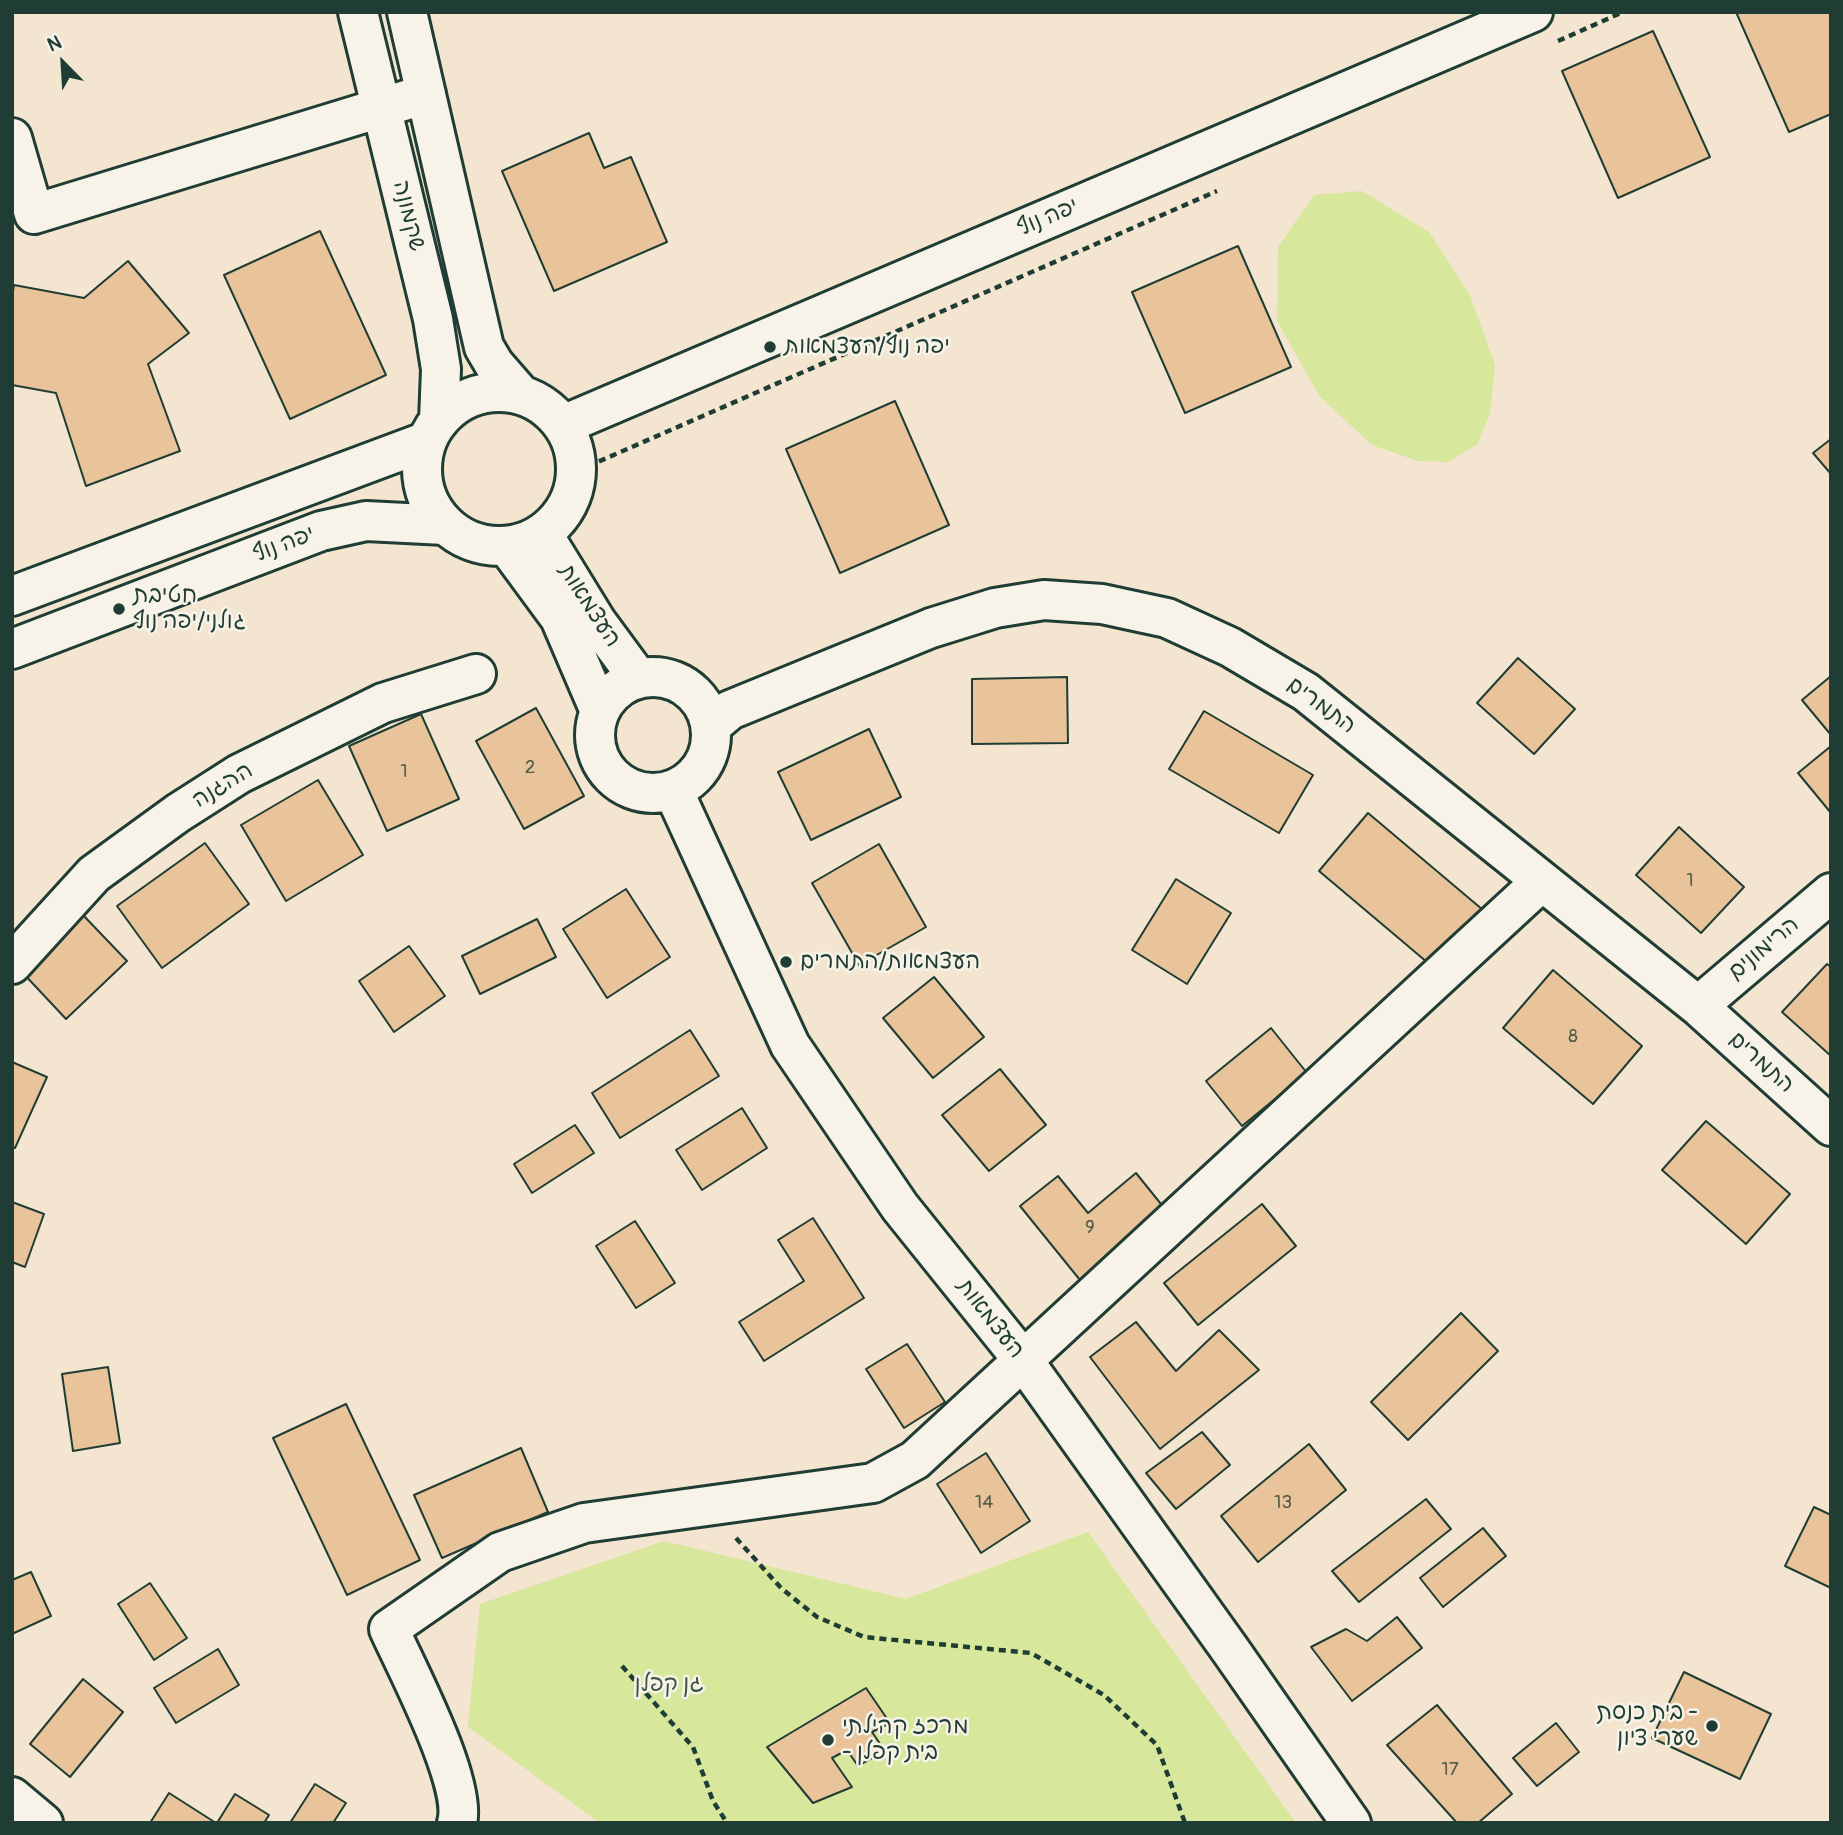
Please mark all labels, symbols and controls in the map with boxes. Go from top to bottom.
north arrow [28,28,98,98]
text: N [44,30,65,57]
street label: שקמונה [386,178,430,254]
street label: יפה נוף [1013,193,1083,243]
place label: יפה נוף/העצמאות [784,333,950,361]
marker: יפה נוף/העצמאות [762,339,778,355]
street label: יפה נוף [249,521,319,569]
street label: העצמאות [552,559,626,653]
place label: חטיבת גולני/יפה נוף [133,582,246,636]
marker: חטיבת גולני/יפה נוף [111,601,127,617]
street label: התמרים [1281,672,1361,740]
street label: ההגנה [188,757,258,815]
house number: 2 [525,757,535,779]
house number: 1 [400,761,408,783]
house number: 1 [1686,870,1694,892]
street label: הרימונים [1723,911,1805,987]
place label: העצמאות/התמרים [800,948,980,976]
marker: העצמאות/התמרים [778,954,794,970]
house number: 8 [1568,1026,1578,1048]
street label: התמרים [1723,1026,1799,1100]
house number: 9 [1085,1217,1095,1239]
street label: העצמאות [950,1274,1030,1364]
house number: 14 [975,1492,993,1514]
house number: 13 [1274,1492,1292,1514]
park label: גן קפלן [634,1671,704,1699]
place label: בית כנסת - שערי ציון [1596,1699,1698,1753]
place label: מרכז קהילתי - בית קפלן [842,1713,969,1767]
marker: בית כנסת - שערי ציון [1704,1718,1720,1734]
marker: מרכז קהילתי - בית קפלן [820,1732,836,1748]
house number: 17 [1441,1759,1459,1781]

